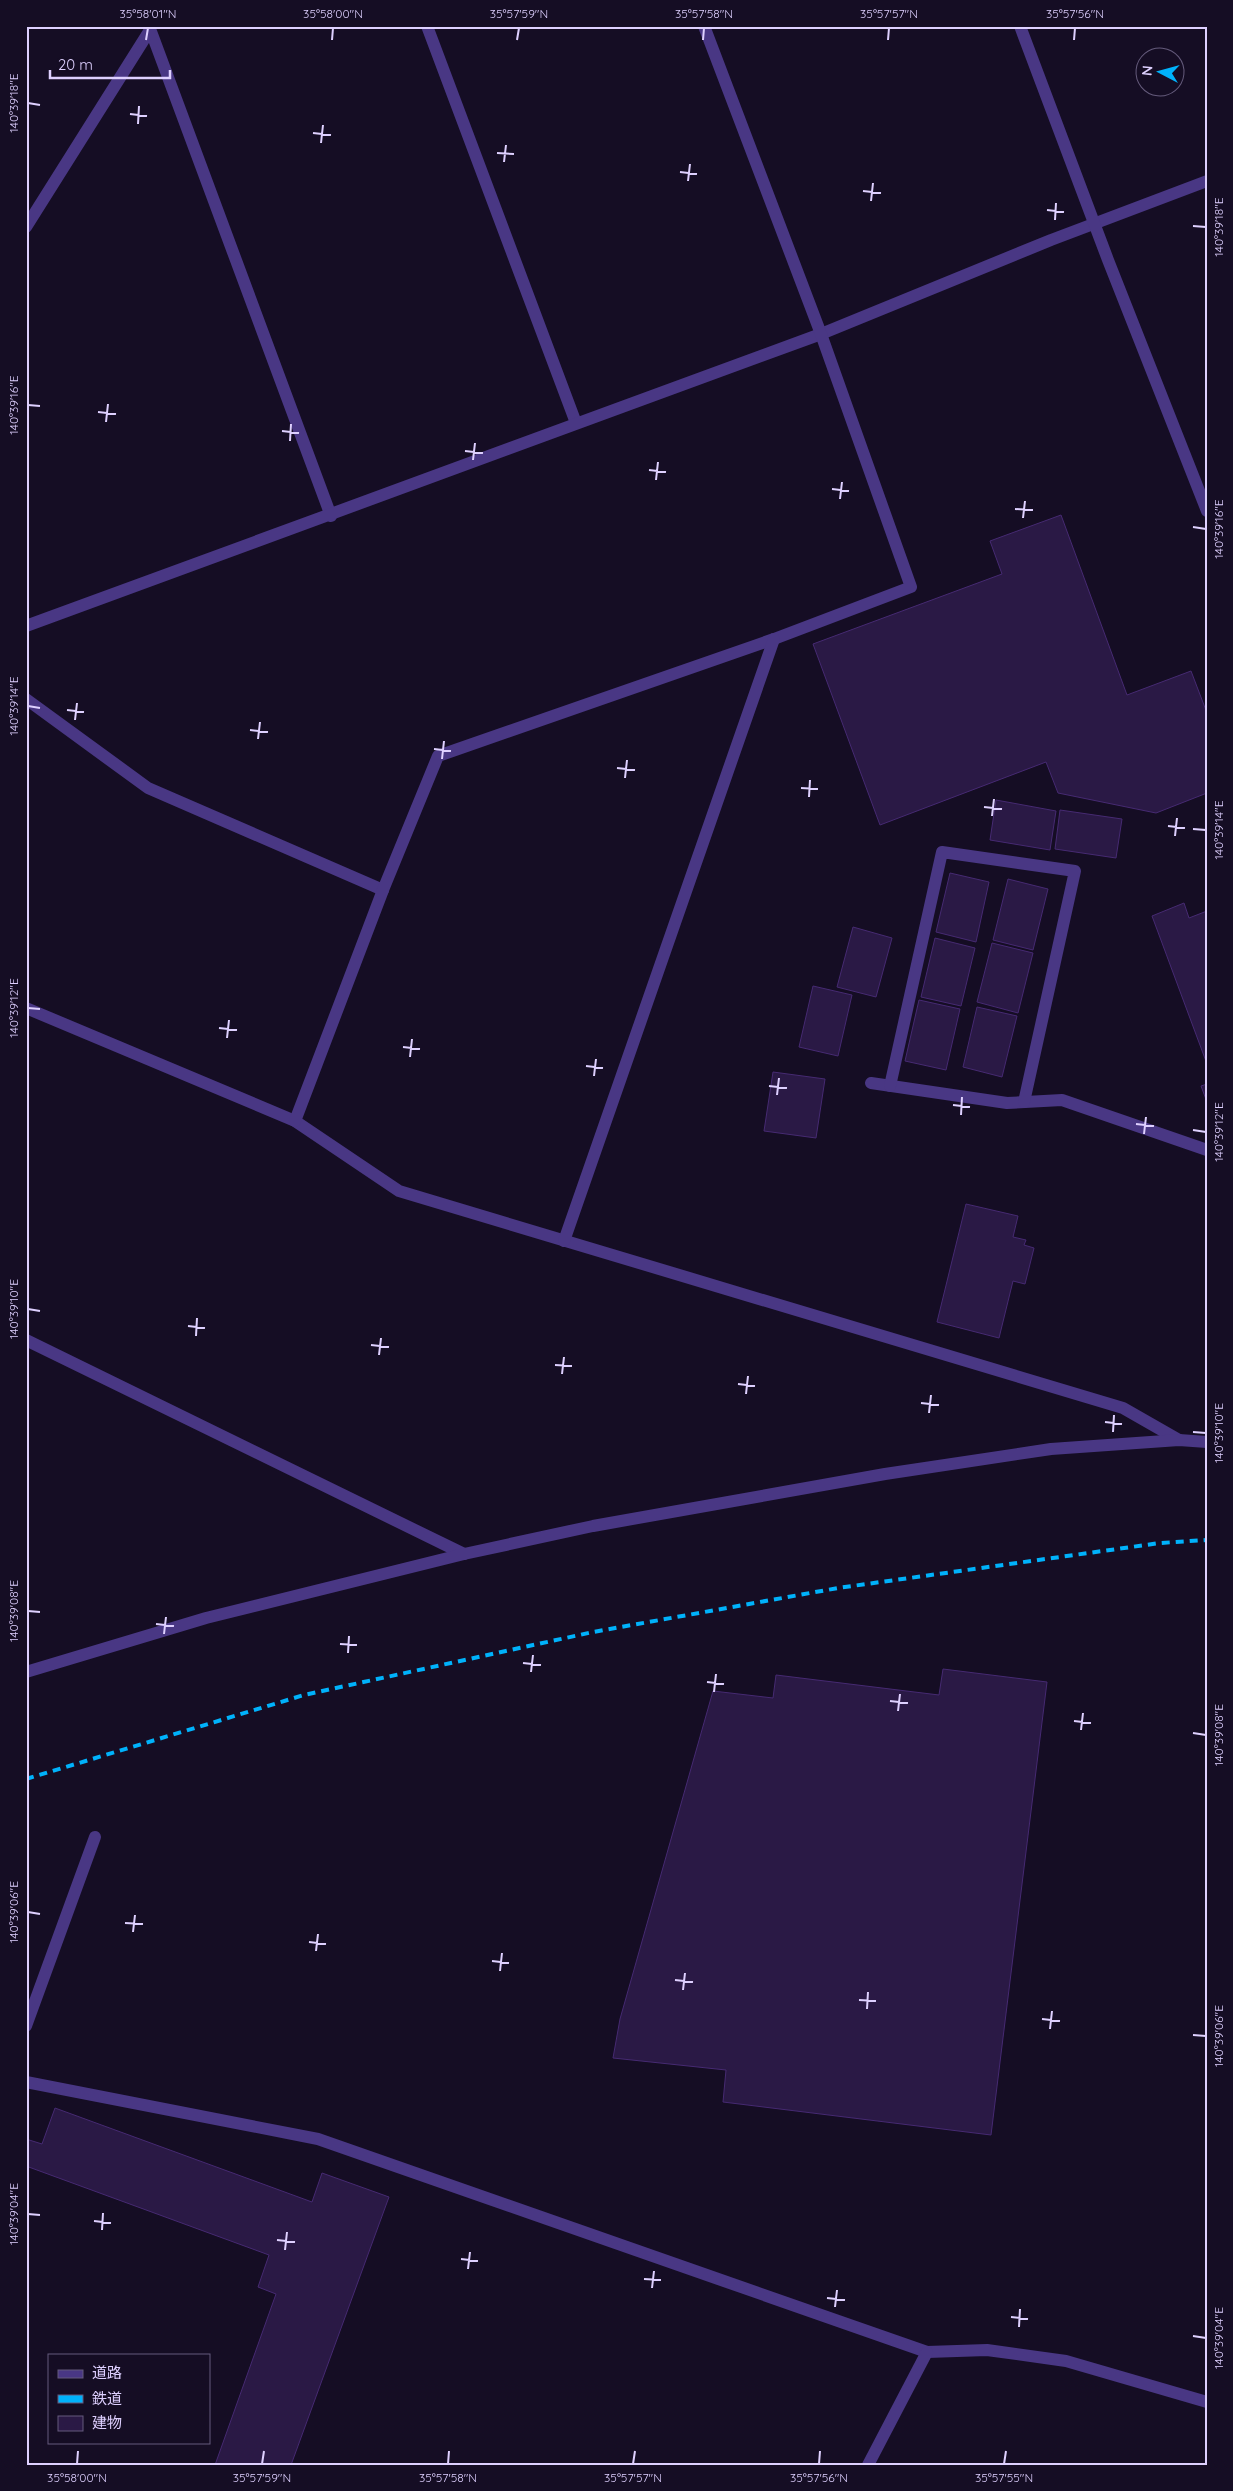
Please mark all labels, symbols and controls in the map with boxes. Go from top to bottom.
text: 35°58'01"N [119,6,177,21]
text: 35°58'00"N [303,6,363,21]
text: 35°57'59"N [490,6,548,21]
text: 35°57'58"N [675,6,733,21]
text: 35°57'57"N [860,6,918,21]
text: 35°57'56"N [1046,6,1104,21]
scale bar [50,48,170,80]
north arrow [1136,48,1186,98]
text: 20 m [58,55,93,74]
text: N [1138,65,1157,77]
text: 140°39'18"E [6,73,21,133]
text: 140°39'18"E [1211,197,1226,257]
text: 140°39'16"E [6,375,21,435]
text: 140°39'16"E [1211,499,1226,559]
text: 140°39'14"E [6,676,21,736]
text: 140°39'14"E [1211,800,1226,860]
text: 140°39'12"E [6,978,21,1038]
text: 140°39'12"E [1211,1102,1226,1162]
text: 140°39'10"E [6,1279,21,1339]
text: 140°39'10"E [1211,1403,1226,1463]
text: 140°39'08"E [6,1580,21,1642]
text: 140°39'08"E [1211,1704,1226,1766]
text: 140°39'06"E [6,1881,21,1943]
text: 140°39'06"E [1211,2005,1226,2067]
text: 140°39'04"E [6,2183,21,2245]
text: 140°39'04"E [1211,2307,1226,2369]
legend [48,2354,210,2444]
text: 道路 [92,2363,122,2382]
text: 鉄道 [92,2389,122,2408]
text: 建物 [92,2413,122,2432]
text: 35°58'00"N [47,2470,107,2485]
text: 35°57'59"N [233,2470,291,2485]
text: 35°57'58"N [419,2470,477,2485]
text: 35°57'57"N [604,2470,662,2485]
text: 35°57'56"N [790,2470,848,2485]
text: 35°57'55"N [975,2470,1033,2485]

